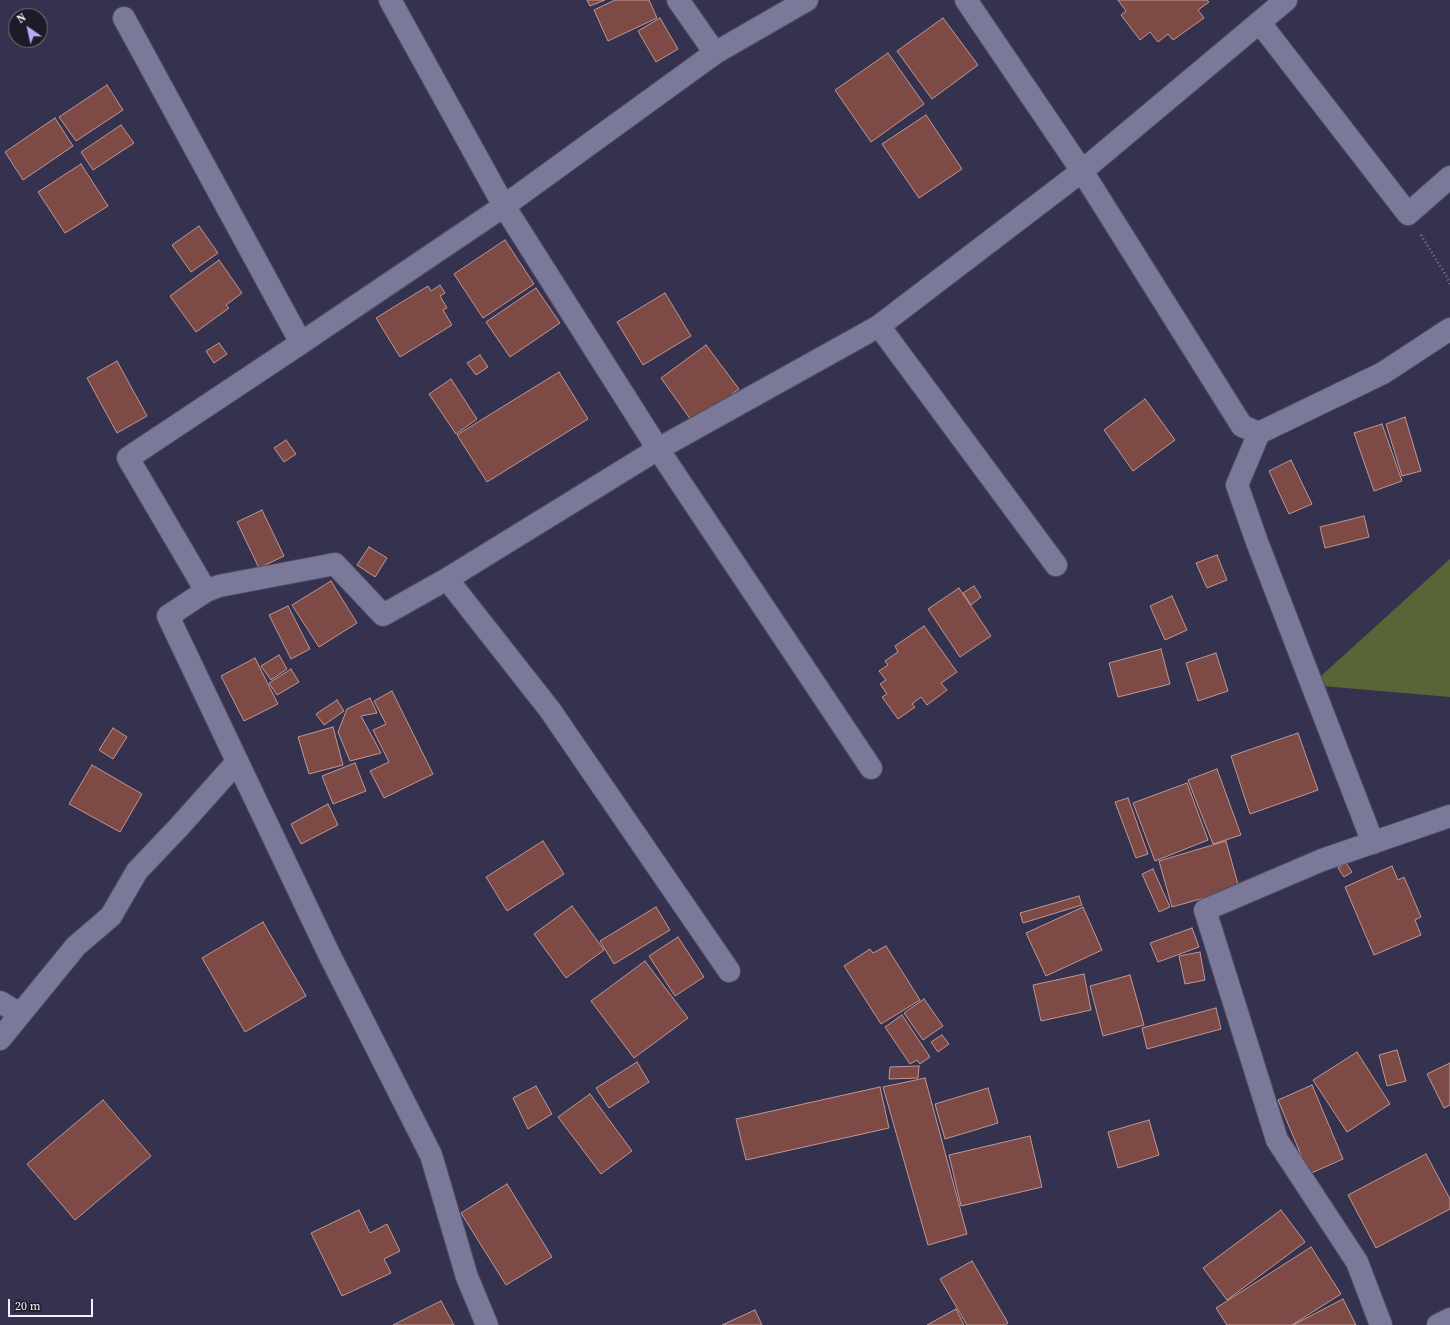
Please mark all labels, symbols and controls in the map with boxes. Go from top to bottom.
north arrow [8,8,48,48]
text: N [14,10,29,27]
scale bar [10,1291,95,1317]
text: 20 m [15,1298,41,1314]

